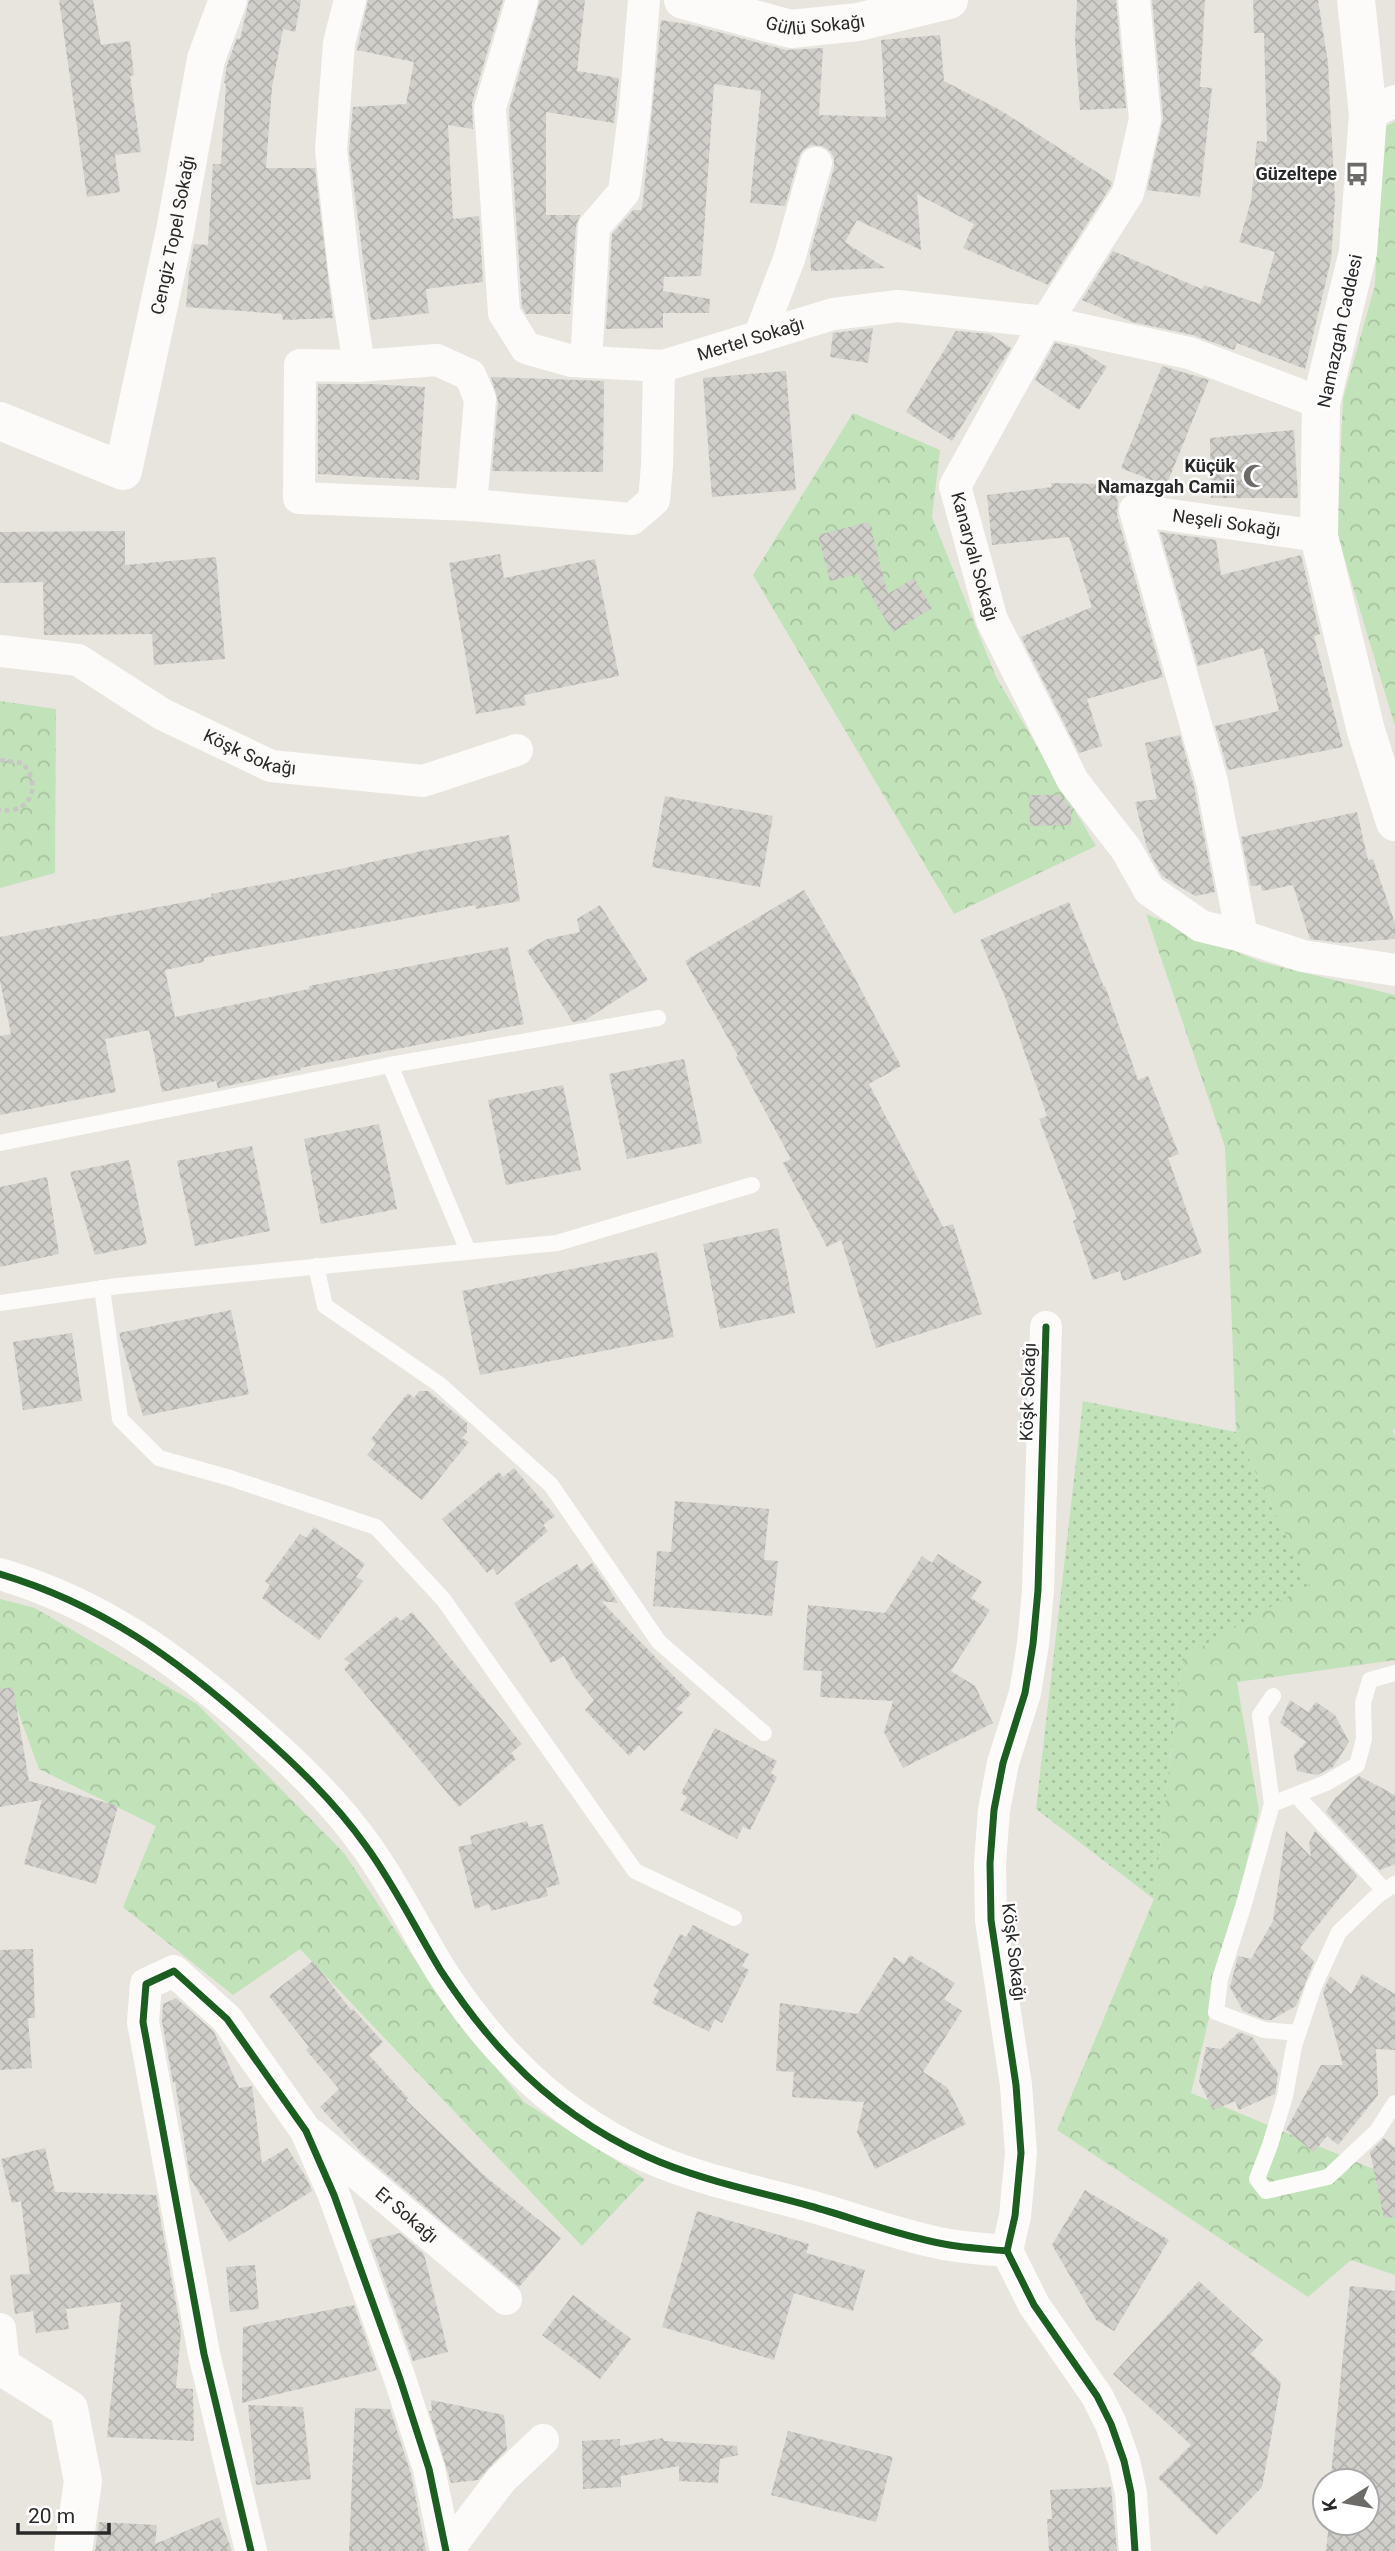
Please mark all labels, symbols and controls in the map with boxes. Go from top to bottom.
street label: Güllü Sokağı [764,10,867,39]
street label: Cengiz Topel Sokağı [146,154,198,316]
bus stop icon: Güzeltepe [1343,160,1371,188]
place label: Güzeltepe [1255,163,1337,184]
street label: Namazgah Caddesi [1313,252,1366,410]
street label: Mertel Sokağı [695,313,806,365]
place label: Küçük Namazgah Camii [1097,455,1235,497]
mosque icon: Küçük Namazgah Camii [1241,462,1269,490]
street label: Kanaryalı Sokağı [947,489,1003,623]
street label: Neşeli Sokağı [1171,504,1282,540]
street label: Köşk Sokağı [200,724,297,778]
street label: Köşk Sokağı [1015,1342,1040,1442]
street label: Köşk Sokağı [998,1902,1031,2002]
street label: Er Sokağı [372,2182,443,2247]
north arrow [1311,2467,1381,2537]
scale bar [18,2492,108,2536]
text: K [1317,2496,1342,2513]
text: 20 m [28,2504,75,2528]

